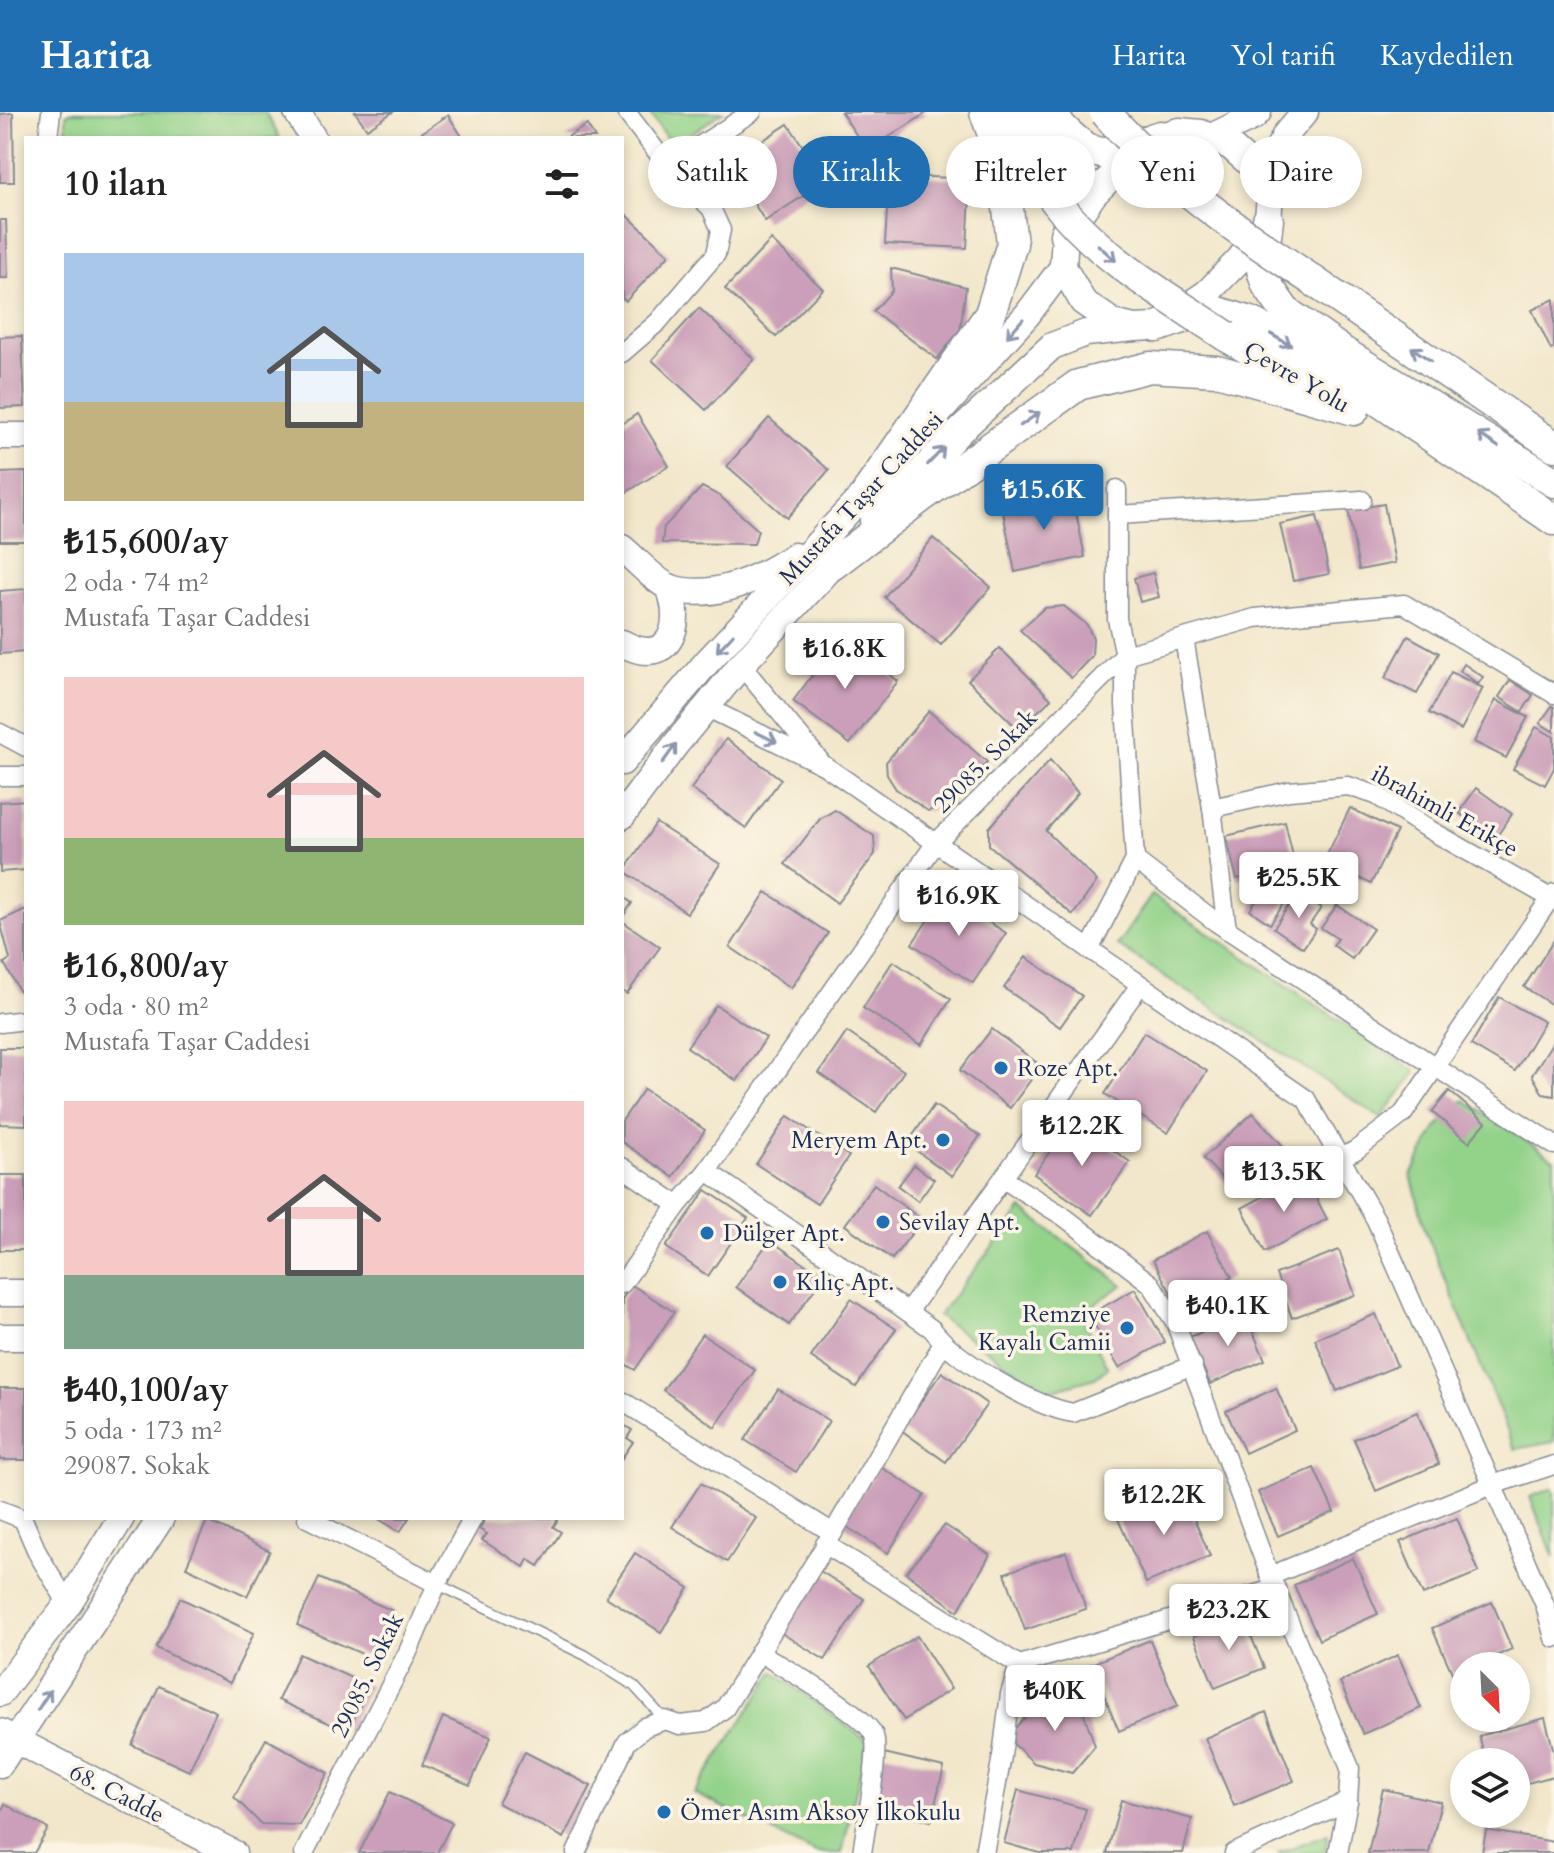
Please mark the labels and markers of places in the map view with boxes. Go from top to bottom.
pin: ₺15.6K [979,464,1109,532]
pin: ₺16.8K [780,623,910,691]
pin: ₺25.5K [1234,852,1364,920]
pin: ₺16.9K [894,870,1024,938]
place label: Roze Apt. [1017,1052,1118,1085]
marker: Roze Apt. [992,1059,1010,1077]
pin: ₺12.2K [1017,1100,1147,1168]
place label: Meryem Apt. [791,1124,927,1157]
marker: Meryem Apt. [934,1131,952,1149]
pin: ₺13.5K [1219,1146,1349,1214]
place label: Sevilay Apt. [899,1206,1020,1239]
marker: Sevilay Apt. [874,1213,892,1231]
place label: Dülger Apt. [723,1217,845,1250]
marker: Dülger Apt. [698,1224,716,1242]
place label: Kılıç Apt. [796,1266,894,1299]
marker: Kılıç Apt. [771,1273,789,1291]
pin: ₺40.1K [1163,1280,1293,1348]
place label: Remziye Kayalı Camii [978,1298,1111,1359]
marker: Remziye Kayalı Camii [1118,1319,1136,1337]
pin: ₺12.2K [1099,1469,1229,1537]
pin: ₺23.2K [1164,1584,1294,1652]
pin: ₺40K [1008,1665,1102,1733]
place label: Ömer Asım Aksoy İlkokulu [680,1796,961,1829]
marker: Ömer Asım Aksoy İlkokulu [655,1803,673,1821]

